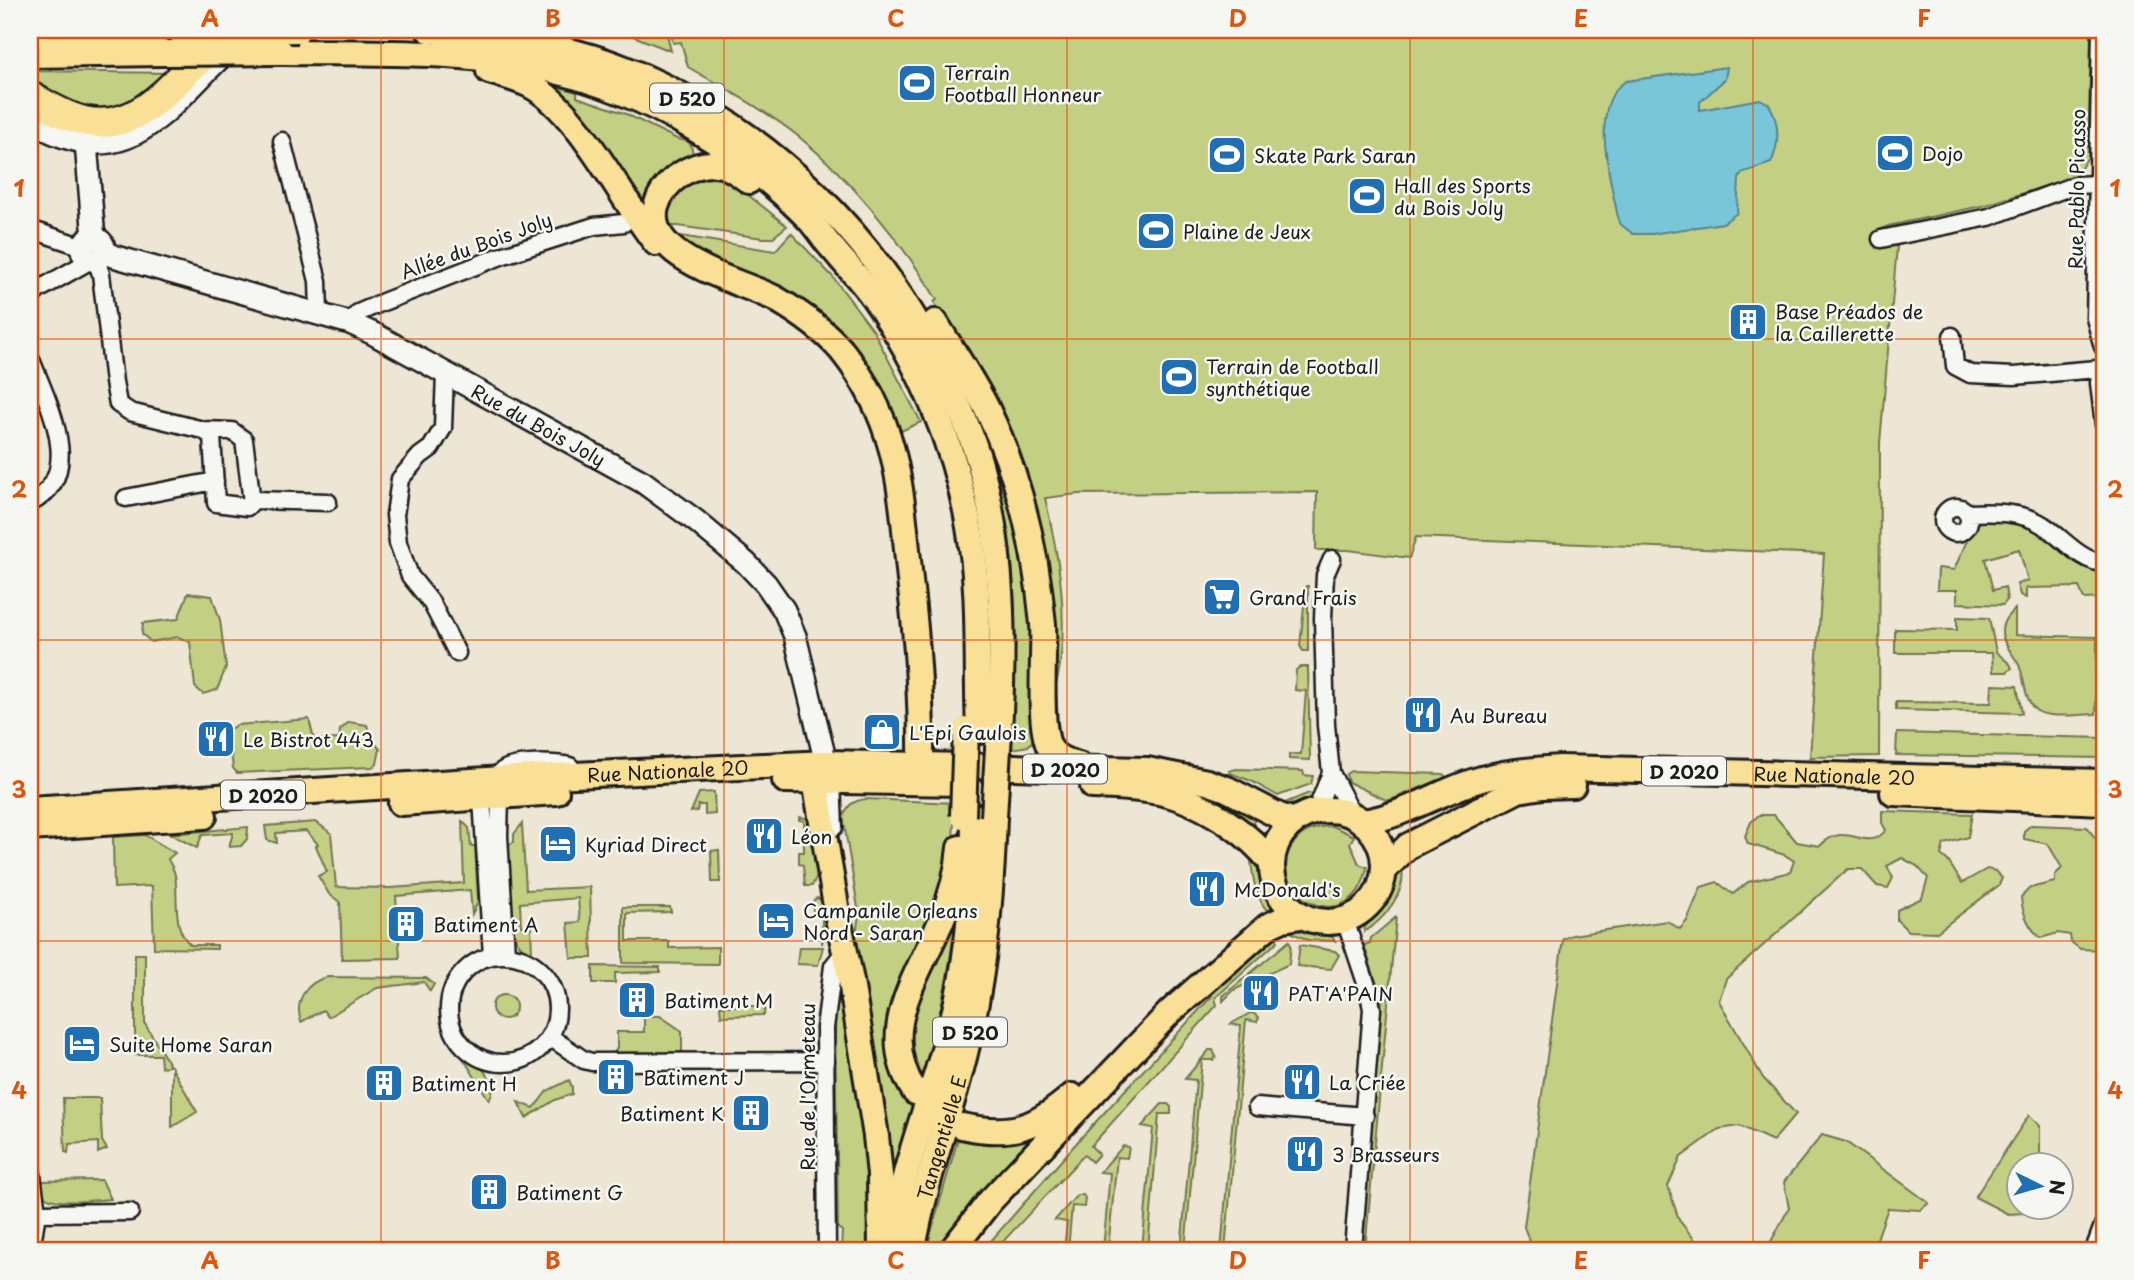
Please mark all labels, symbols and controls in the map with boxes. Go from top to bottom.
text: A [201,0,219,35]
text: B [545,0,561,35]
text: C [887,0,905,35]
text: D [1229,0,1247,35]
text: E [1574,0,1588,35]
text: F [1917,0,1931,35]
place label: Terrain Football Honneur [944,58,1101,108]
sports icon: Terrain Football Honneur [896,62,938,104]
road number: D 520 [650,84,724,113]
street label: Rue Pablo Picasso [2061,109,2091,269]
sports icon: Dojo [1874,132,1916,174]
sports icon: Skate Park Saran [1206,134,1248,176]
place label: Dojo [1922,139,1963,167]
place label: Skate Park Saran [1254,141,1416,169]
text: 1 [14,170,25,205]
text: 1 [2110,170,2121,205]
place label: Hall des Sports du Bois Joly [1394,171,1531,221]
sports icon: Hall des Sports du Bois Joly [1346,175,1388,217]
street label: Allée du Bois Joly [396,205,556,285]
sports icon: Plaine de Jeux [1135,210,1177,252]
place label: Plaine de Jeux [1183,217,1311,245]
place label: Base Préados de la Caillerette [1775,297,1923,347]
building icon: Base Préados de la Caillerette [1727,301,1769,343]
place label: Terrain de Football synthétique [1206,352,1379,402]
sports icon: Terrain de Football synthétique [1158,356,1200,398]
street label: Rue du Bois Joly [467,376,611,473]
text: 2 [11,471,27,506]
text: 2 [2107,471,2123,506]
supermarket icon: Grand Frais [1201,576,1243,618]
place label: Grand Frais [1249,583,1357,611]
restaurant icon: Au Bureau [1402,694,1444,736]
place label: Au Bureau [1450,701,1547,729]
shop icon: L'Epi Gaulois [861,711,903,753]
restaurant icon: Le Bistrot 443 [195,718,237,760]
place label: L'Epi Gaulois [909,718,1026,746]
place label: Le Bistrot 443 [243,725,374,753]
street label: Rue Nationale 20 [587,753,749,788]
road number: D 2020 [1023,754,1107,784]
road number: D 2020 [1642,756,1726,786]
street label: Rue Nationale 20 [1753,759,1915,791]
text: 3 [11,771,27,806]
text: 3 [2107,771,2123,806]
road number: D 2020 [221,780,305,810]
restaurant icon: Léon [743,815,785,857]
place label: Léon [791,822,833,850]
hotel icon: Kyriad Direct [537,823,579,865]
place label: Kyriad Direct [585,830,707,858]
restaurant icon: McDonald's [1186,868,1228,910]
place label: McDonald's [1234,875,1341,903]
place label: Campanile Orleans Nord - Saran [803,896,978,946]
hotel icon: Campanile Orleans Nord - Saran [755,900,797,942]
building icon: Batiment A [385,903,427,945]
place label: Batiment A [433,910,538,938]
restaurant icon: PAT'A'PAIN [1240,972,1282,1014]
building icon: Batiment M [616,979,658,1021]
place label: PAT'A'PAIN [1288,979,1393,1007]
place label: Batiment M [664,986,773,1014]
street label: Rue de l'Ormeteau [793,1003,821,1171]
road number: D 520 [933,1017,1007,1046]
hotel icon: Suite Home Saran [61,1023,103,1065]
place label: Suite Home Saran [109,1030,273,1058]
building icon: Batiment J [595,1056,637,1098]
restaurant icon: La Criée [1281,1061,1323,1103]
building icon: Batiment H [363,1062,405,1104]
place label: Batiment J [643,1063,744,1091]
place label: La Criée [1329,1068,1406,1096]
place label: Batiment H [411,1069,517,1097]
text: 4 [11,1072,27,1107]
street label: Tangentielle E [910,1072,973,1203]
text: 4 [2107,1072,2123,1107]
building icon: Batiment K [730,1092,772,1134]
place label: Batiment K [620,1099,724,1127]
restaurant icon: 3 Brasseurs [1284,1133,1326,1175]
place label: 3 Brasseurs [1332,1140,1440,1168]
north arrow [2004,1150,2074,1220]
building icon: Batiment G [468,1171,510,1213]
place label: Batiment G [516,1178,624,1206]
text: N [2043,1179,2073,1196]
text: A [201,1242,219,1277]
text: B [545,1242,561,1277]
text: C [887,1242,905,1277]
text: D [1229,1242,1247,1277]
text: E [1574,1242,1588,1277]
text: F [1917,1242,1931,1277]

